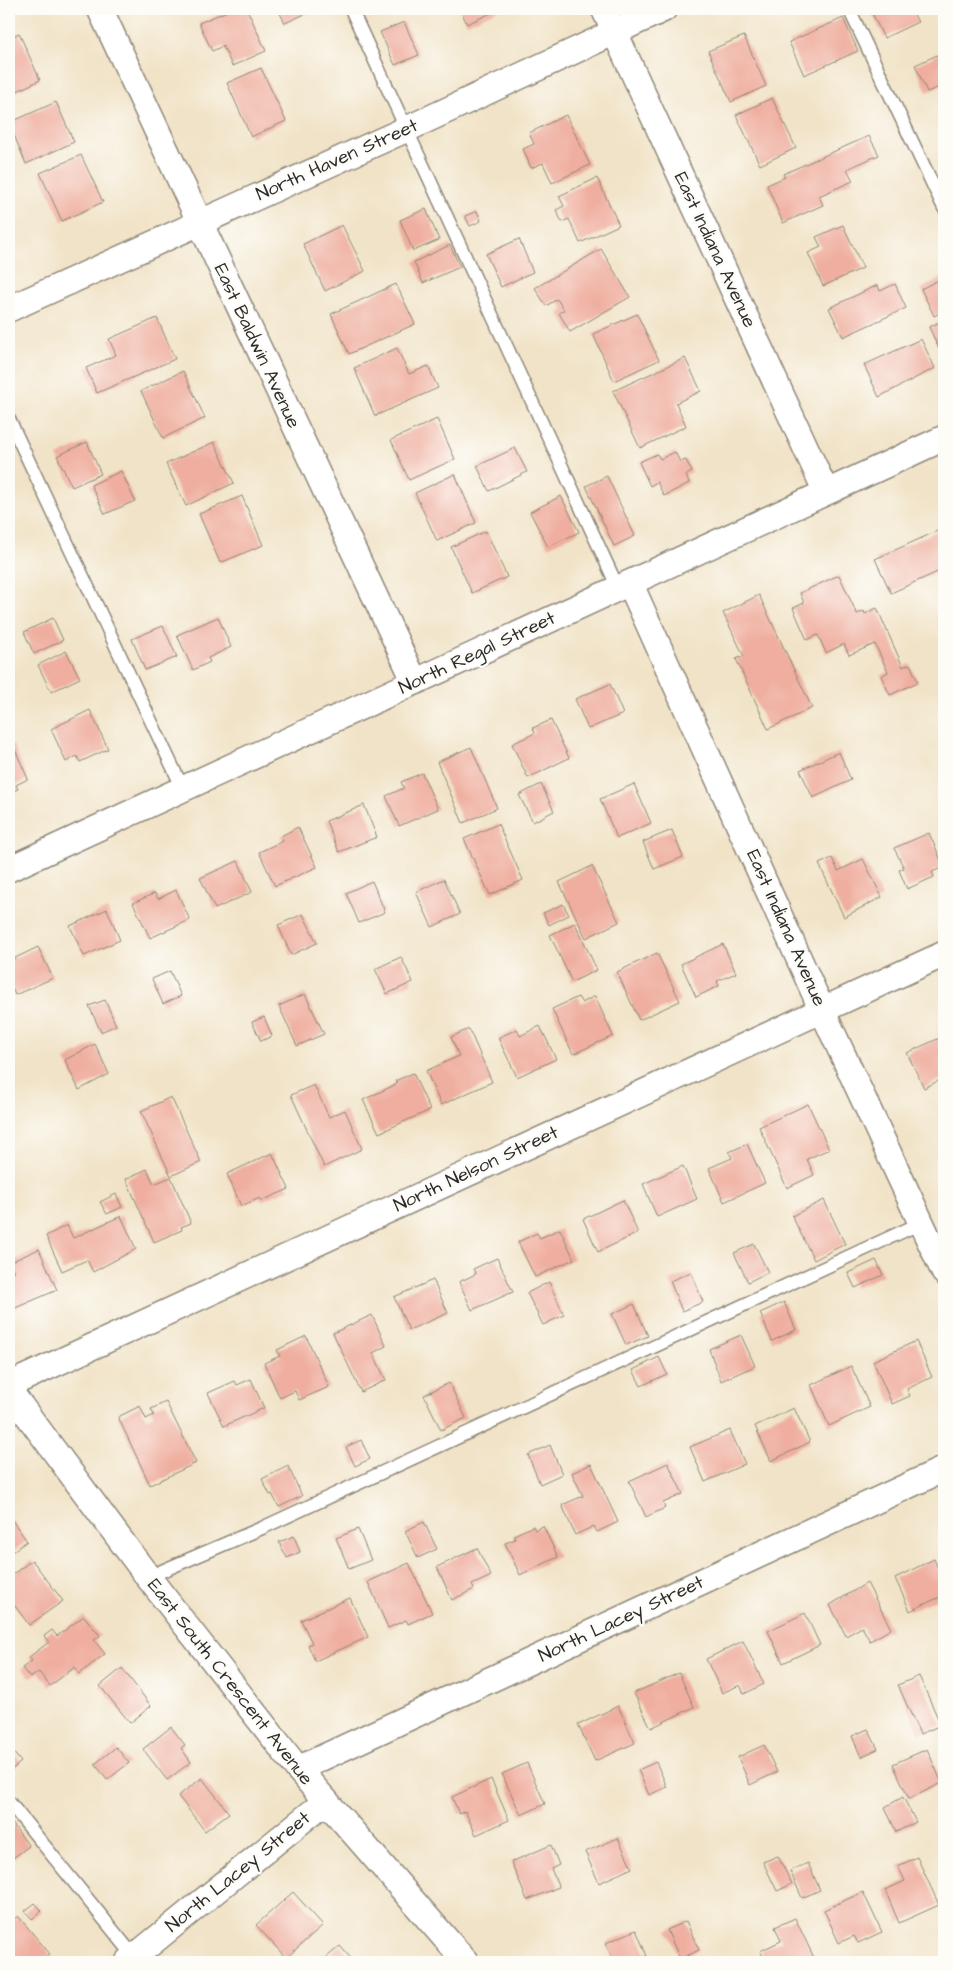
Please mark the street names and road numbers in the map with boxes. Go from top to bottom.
street label: North Haven Street [252,112,423,208]
street label: East Indiana Avenue [667,168,763,332]
street label: East Baldwin Avenue [207,259,307,433]
street label: North Regal Street [394,605,561,702]
street label: East Indiana Avenue [739,845,833,1011]
street label: North Nelson Street [389,1119,563,1219]
street label: North Lacey Street [534,1569,709,1670]
street label: East South Crescent Avenue [141,1573,319,1791]
street label: North Lacey Street [160,1805,317,1940]

